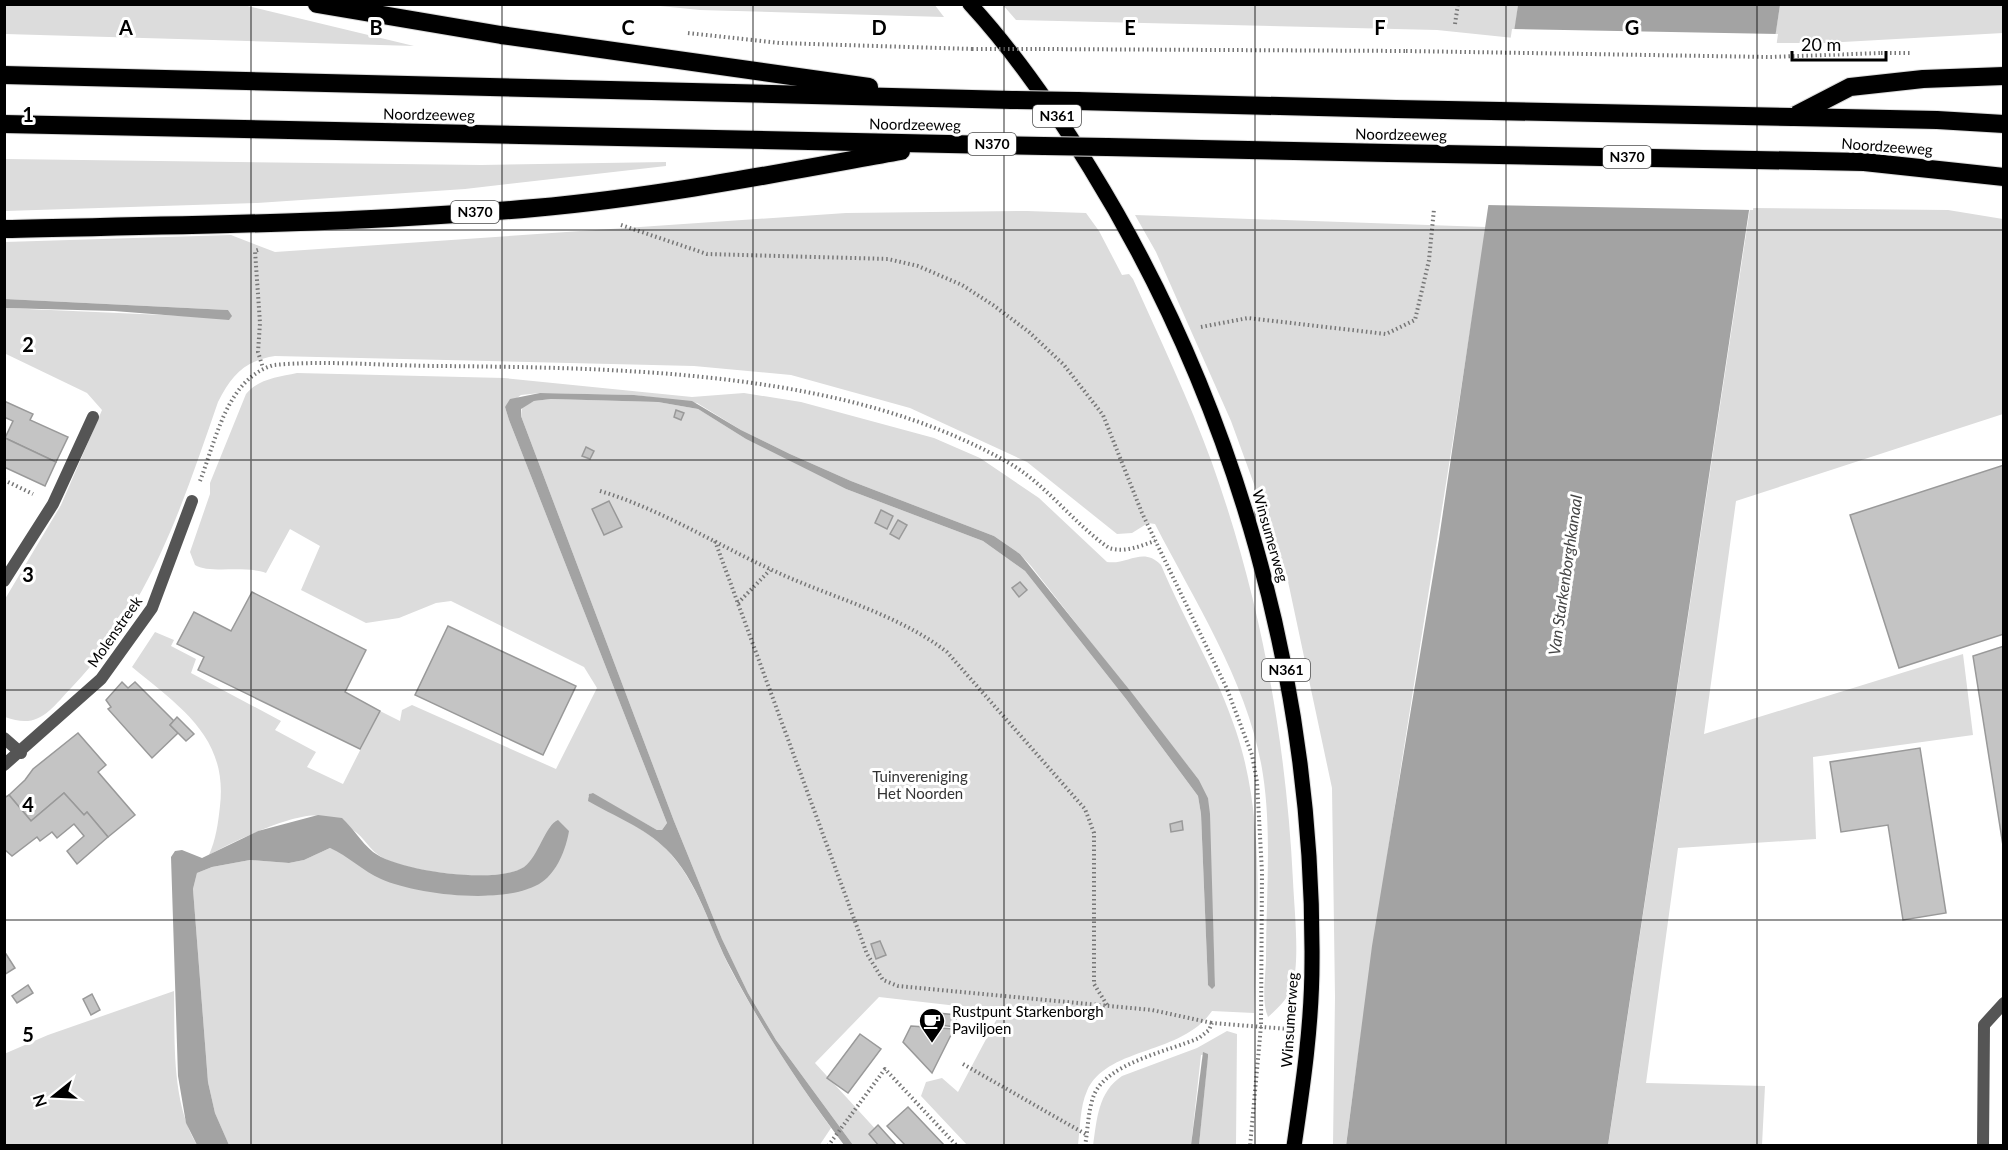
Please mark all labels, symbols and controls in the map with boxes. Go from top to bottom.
text: A [118,15,133,39]
text: B [369,15,383,39]
text: C [621,15,635,39]
text: D [871,15,887,39]
text: E [1124,15,1136,39]
text: F [1374,15,1386,39]
text: G [1625,15,1639,39]
scale bar [1792,24,1886,62]
text: 20 m [1801,33,1841,55]
text: 1 [22,102,34,126]
street label: Noordzeeweg [383,104,475,124]
road number: N361 [1033,105,1081,127]
street label: Noordzeeweg [869,114,961,134]
street label: Noordzeeweg [1355,124,1447,144]
road number: N370 [968,133,1016,155]
street label: Noordzeeweg [1841,134,1934,158]
road number: N370 [1603,146,1651,168]
road number: N370 [451,201,499,223]
text: 2 [22,332,34,356]
street label: Winsumerweg [1249,487,1293,584]
water label: Van Starkenborghkanaal [1544,493,1585,656]
text: 3 [22,562,34,586]
street label: Molenstreek [83,592,145,670]
road number: N361 [1262,659,1310,681]
park label: Tuinvereniging Het Noorden [872,767,968,802]
text: 4 [22,792,34,816]
street label: Winsumerweg [1277,972,1301,1068]
place label: Rustpunt Starkenborgh Paviljoen [952,1002,1104,1037]
cafe icon: Rustpunt Starkenborgh Paviljoen [917,1006,947,1044]
text: 5 [22,1022,34,1046]
north arrow [24,1066,84,1126]
text: N [28,1092,50,1110]

